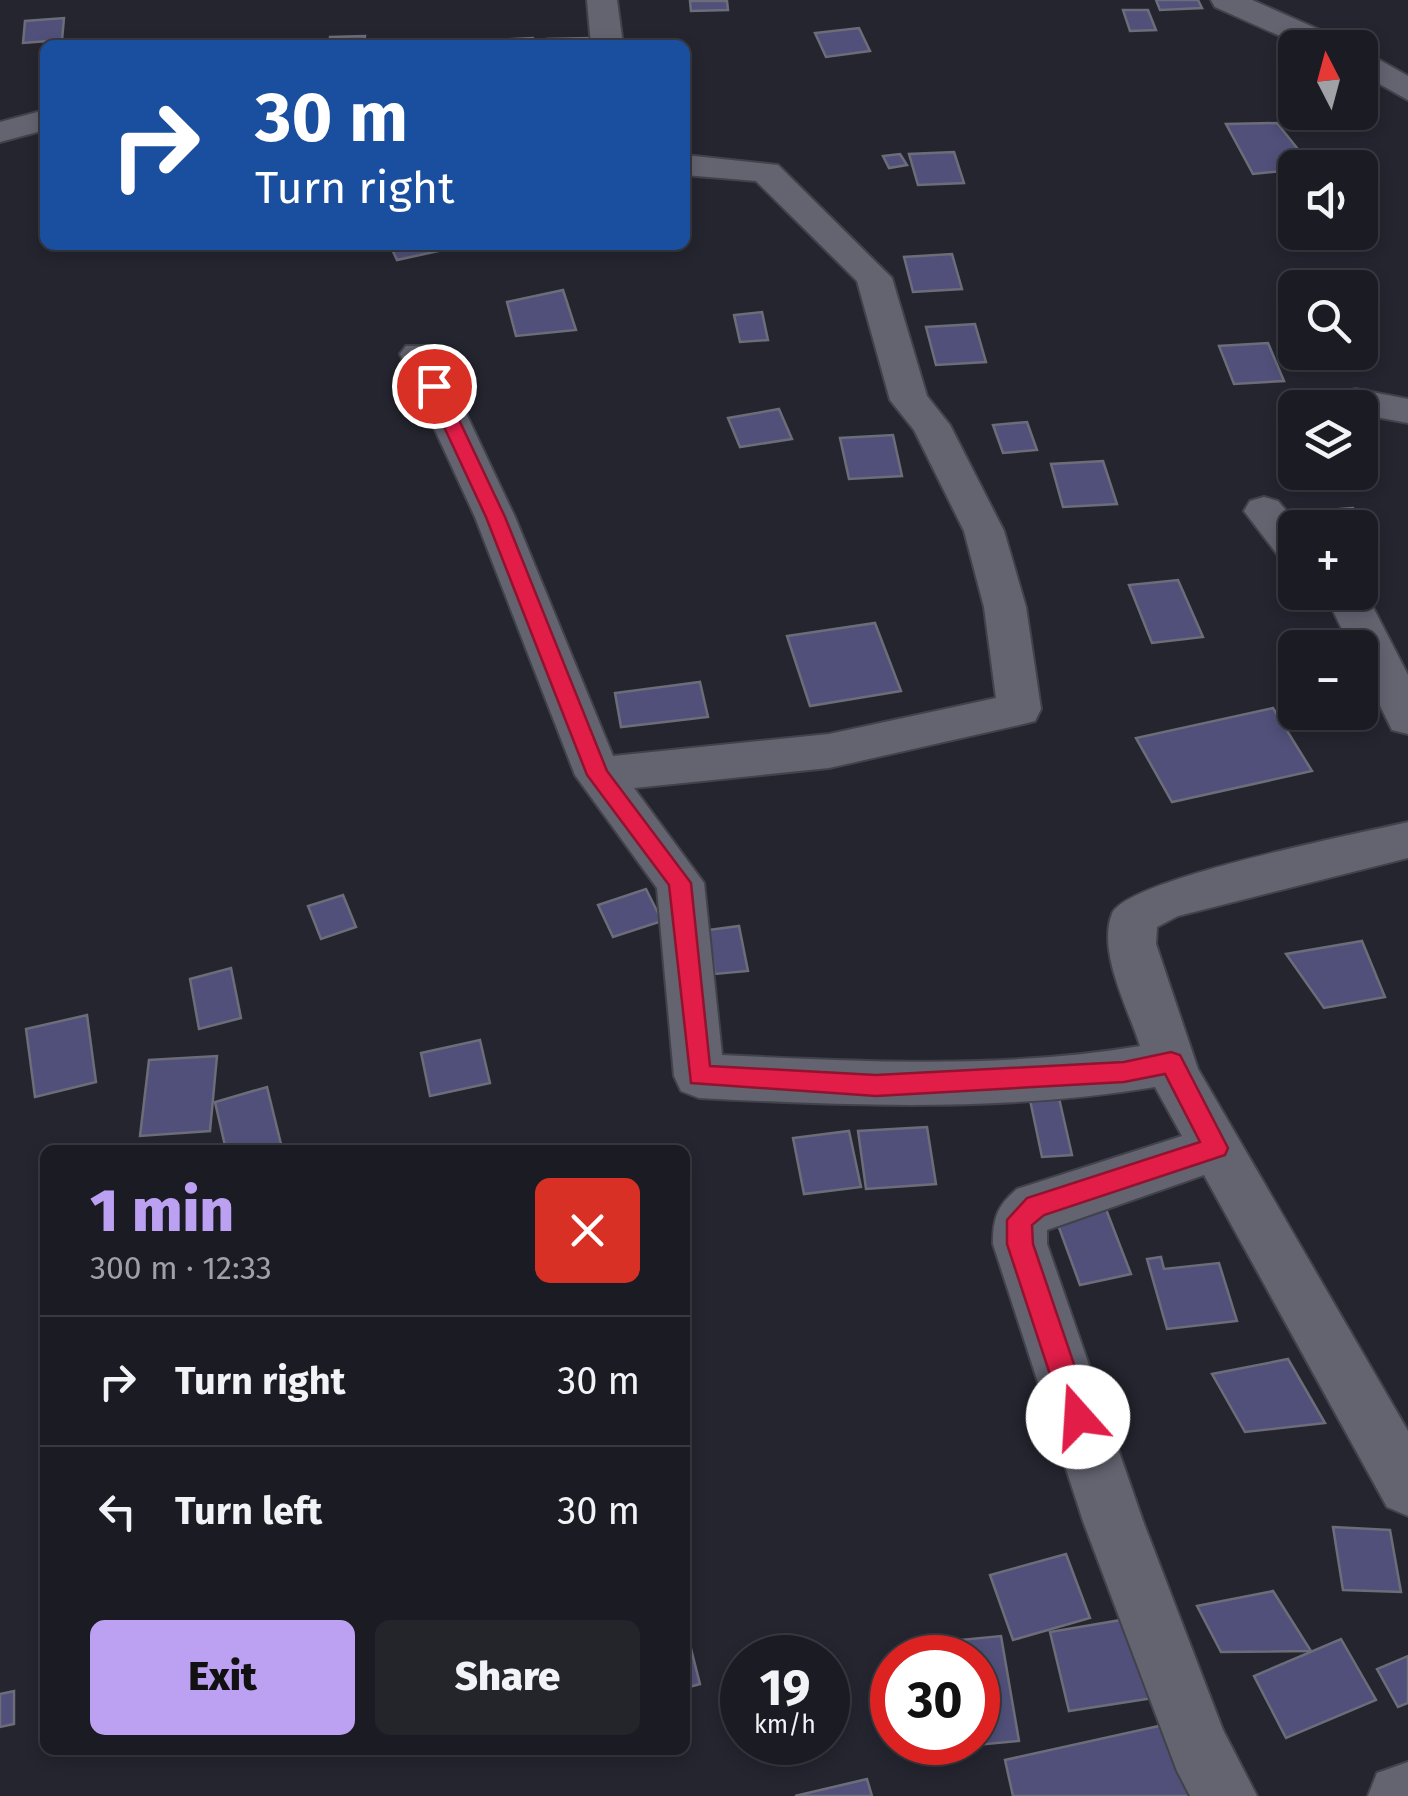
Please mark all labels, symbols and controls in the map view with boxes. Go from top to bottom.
north arrow [1278,30,1378,130]
map controls [1278,30,1378,730]
text: 30 m [255,76,408,160]
icon: right [90,80,220,210]
button: sound [1278,150,1378,250]
text: Turn right [255,161,454,215]
button: search [1278,270,1378,370]
pin [392,344,477,429]
icon: arrive [407,359,462,414]
button: layers [1278,390,1378,490]
button: + [1278,510,1378,610]
button: − [1278,630,1378,730]
text: 1 min [90,1175,234,1247]
button: close [535,1178,640,1283]
text: 300 m · 12:33 [90,1249,272,1287]
icon: right [90,1354,145,1409]
text: Turn right [175,1358,345,1404]
text: 30 m [557,1358,640,1404]
position arrow [1026,1365,1130,1469]
icon: left [90,1484,145,1539]
text: Turn left [175,1488,322,1534]
text: 30 m [557,1488,640,1534]
button: Exit [90,1620,355,1735]
button: Share [375,1620,640,1735]
speed limit sign: 30 [870,1635,1000,1765]
text: 19 [759,1658,811,1718]
text: km/h [754,1710,816,1740]

